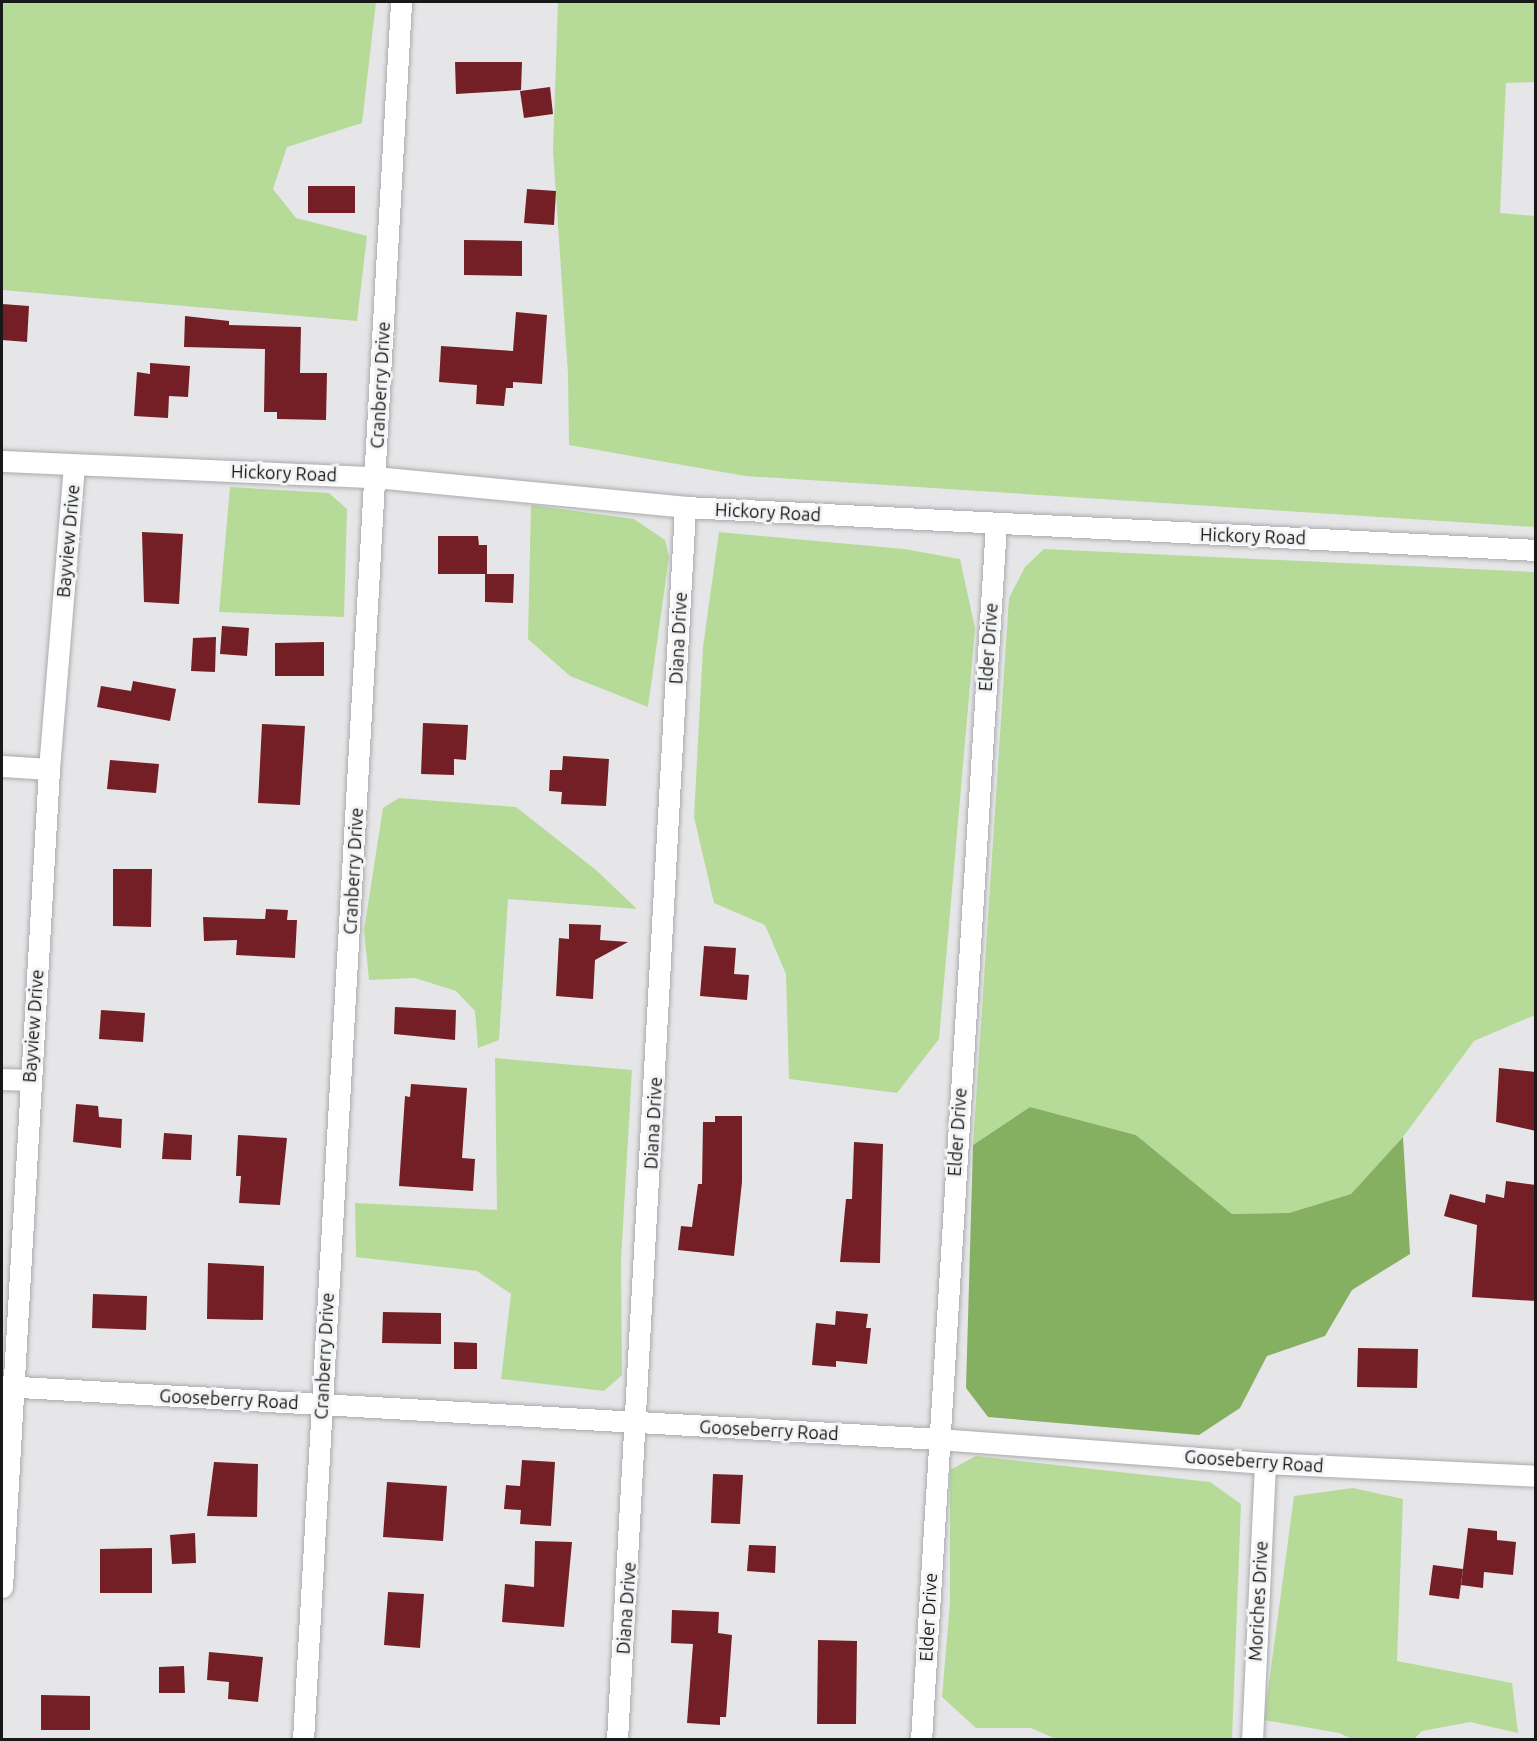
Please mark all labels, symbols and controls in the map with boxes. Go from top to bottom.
street label: Cranberry Drive [366,321,394,449]
street label: Hickory Road [231,460,337,486]
street label: Bayview Drive [52,484,84,598]
street label: Hickory Road [714,498,822,526]
street label: Hickory Road [1200,523,1306,549]
street label: Diana Drive [665,591,691,685]
street label: Elder Drive [974,602,1002,692]
street label: Cranberry Drive [339,807,367,935]
street label: Bayview Drive [18,969,48,1083]
street label: Diana Drive [640,1076,666,1170]
street label: Elder Drive [943,1087,971,1177]
street label: Cranberry Drive [310,1292,338,1420]
street label: Gooseberry Road [159,1385,299,1413]
street label: Gooseberry Road [699,1416,839,1444]
street label: Gooseberry Road [1184,1445,1324,1477]
street label: Moriches Drive [1244,1540,1272,1662]
street label: Diana Drive [612,1561,640,1655]
street label: Elder Drive [915,1572,941,1662]

